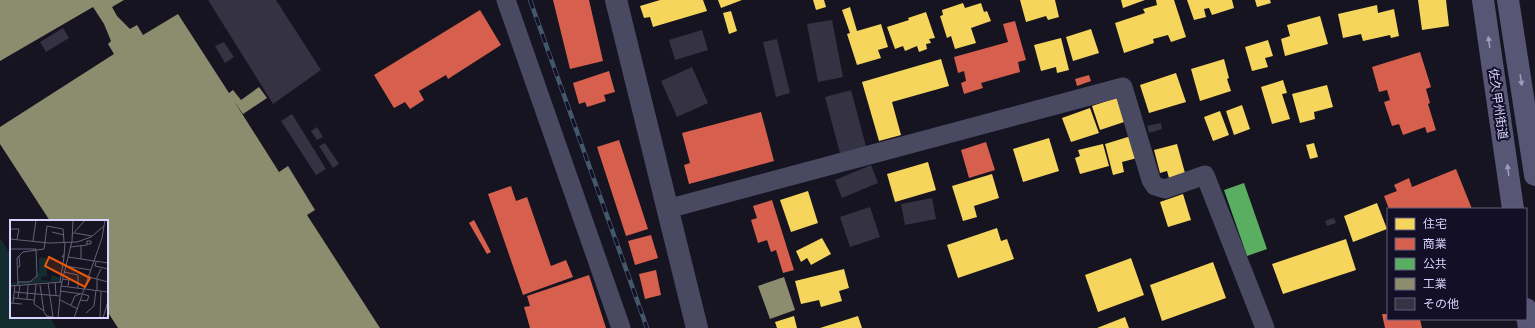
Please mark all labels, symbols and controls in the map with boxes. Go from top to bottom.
one-way arrow [1486,36,1492,48]
street label: 佐久甲州街道 [1486,67,1510,141]
one-way arrow [1518,74,1524,86]
one-way arrow [1505,164,1511,176]
legend [1387,208,1527,320]
text: 住宅 [1423,217,1447,231]
inset map [10,220,108,318]
text: 商業 [1423,237,1447,251]
text: 公共 [1423,257,1447,271]
text: 工業 [1423,277,1447,291]
text: その他 [1423,297,1459,311]

